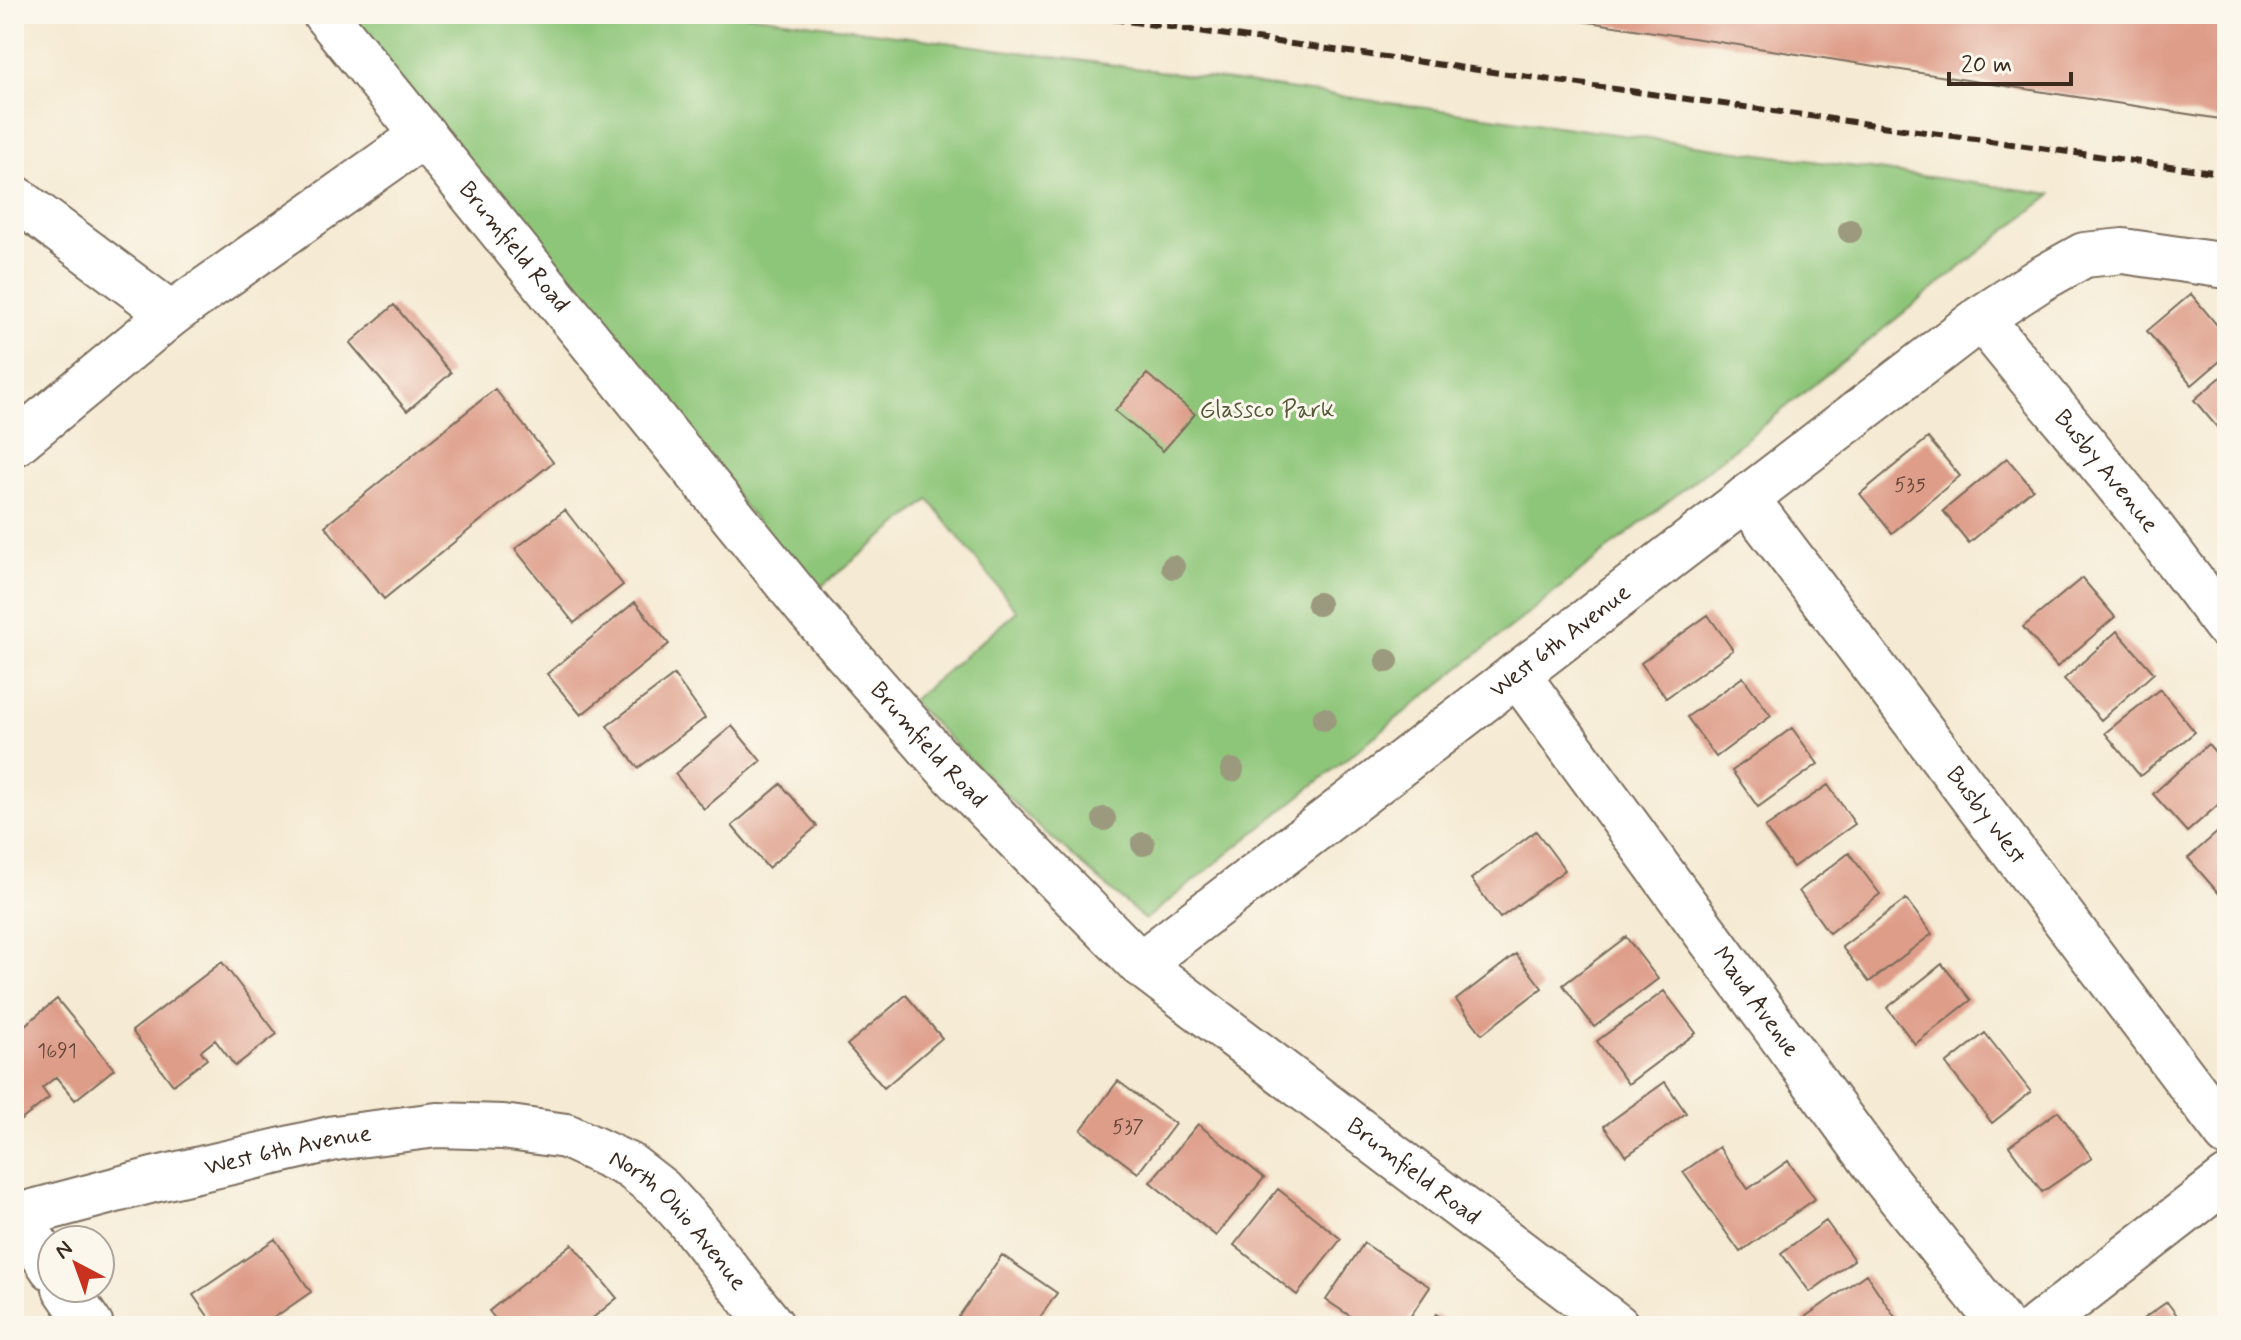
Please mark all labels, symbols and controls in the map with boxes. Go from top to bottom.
scale bar [1949,36,2071,86]
text: 20 m [1961,50,2012,81]
street label: Brumfield Road [452,175,576,319]
park label: Glassco Park [1199,395,1335,426]
street label: Busby Avenue [2047,403,2166,539]
house number: 535 [1894,472,1926,499]
street label: West 6th Avenue [1483,577,1637,705]
street label: Brumfield Road [863,675,993,815]
street label: Busby West [1939,760,2033,871]
street label: Maud Avenue [1705,941,1807,1064]
house number: 1691 [37,1038,77,1065]
street label: Brumfield Road [1340,1111,1487,1232]
house number: 537 [1112,1114,1144,1141]
street label: West 6th Avenue [201,1118,373,1183]
street label: North Ohio Avenue [604,1143,754,1297]
north arrow [36,1224,116,1304]
text: N [49,1235,79,1266]

